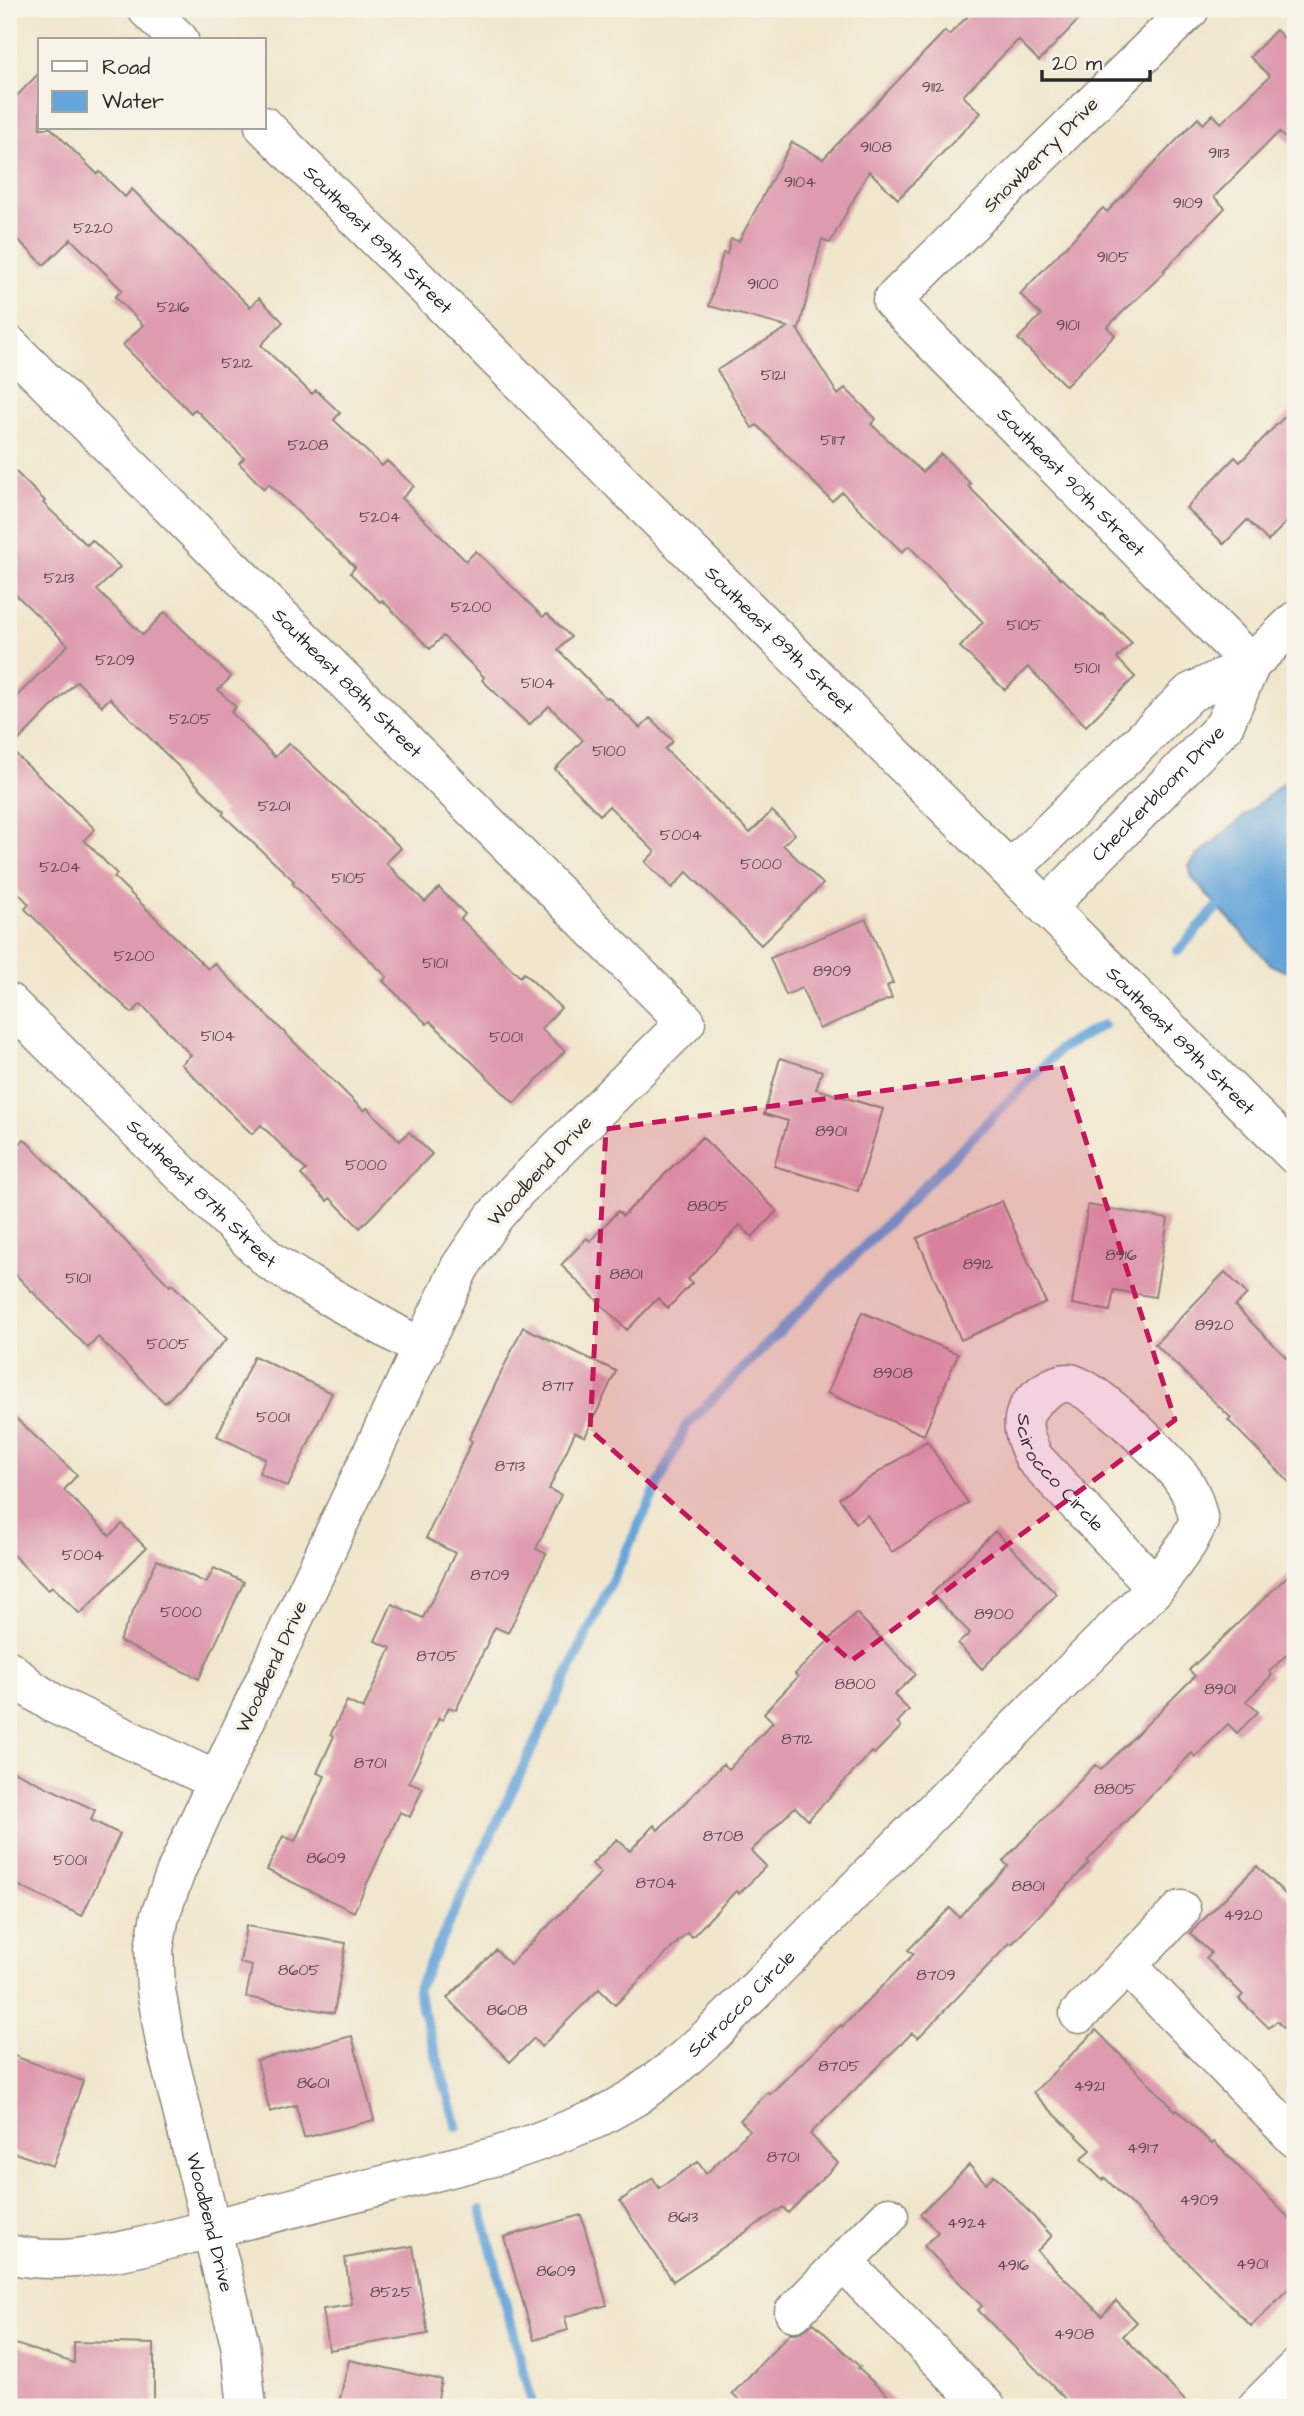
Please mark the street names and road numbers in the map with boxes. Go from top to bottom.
street label: Snowberry Drive [977,91,1106,220]
street label: Southeast 89th Street [297,159,459,320]
street label: Southeast 90th Street [991,401,1152,563]
street label: Southeast 89th Street [699,560,860,721]
street label: Southeast 88th Street [266,602,428,764]
street label: Checkerbloom Drive [1085,719,1231,867]
street label: Southeast 89th Street [1100,960,1261,1122]
street label: Woodbend Drive [482,1110,598,1232]
street label: Southeast 87th Street [120,1113,282,1275]
street label: Scirocco Circle [1010,1412,1110,1538]
street label: Woodbend Drive [230,1597,314,1737]
street label: Scirocco Circle [681,1944,802,2064]
street label: Woodbend Drive [179,2150,240,2295]

